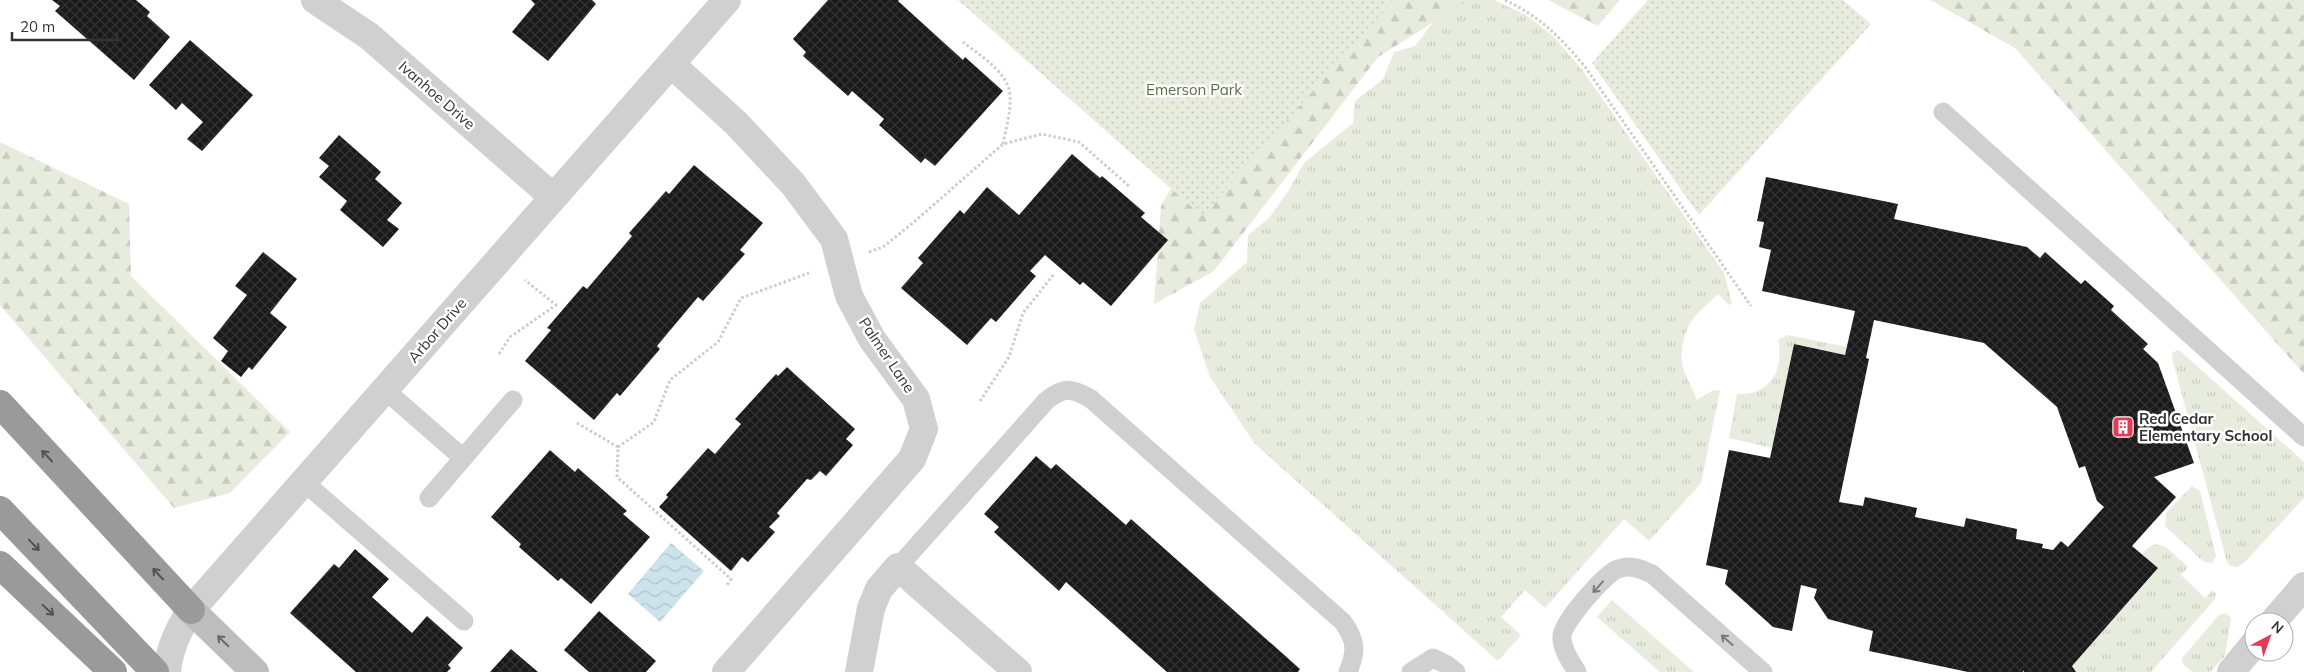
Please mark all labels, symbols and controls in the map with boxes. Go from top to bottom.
scale bar [12,10,118,42]
text: 20 m [20,17,55,36]
street label: Ivanhoe Drive [395,57,479,133]
park label: Emerson Park [1146,80,1242,99]
street label: Arbor Drive [404,294,470,366]
street label: Palmer Lane [855,314,919,396]
place label: Red Cedar Elementary School [2139,409,2272,445]
building icon: Red Cedar Elementary School [2111,415,2135,439]
one-way arrow [41,449,53,462]
one-way arrow [28,539,40,551]
one-way arrow [152,568,164,580]
one-way arrow [1592,580,1604,593]
one-way arrow [42,604,54,617]
north arrow [2244,612,2294,662]
text: N [2268,617,2287,637]
one-way arrow [1720,634,1733,646]
one-way arrow [217,635,230,647]

